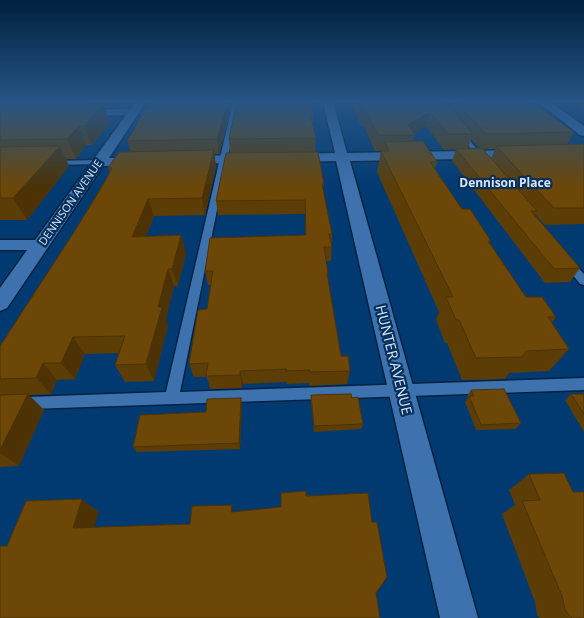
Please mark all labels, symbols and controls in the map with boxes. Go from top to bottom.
street label: DENNISON AVENUE [36,158,106,248]
district label: Dennison Place [459,177,551,191]
street label: HUNTER AVENUE [371,303,415,417]

